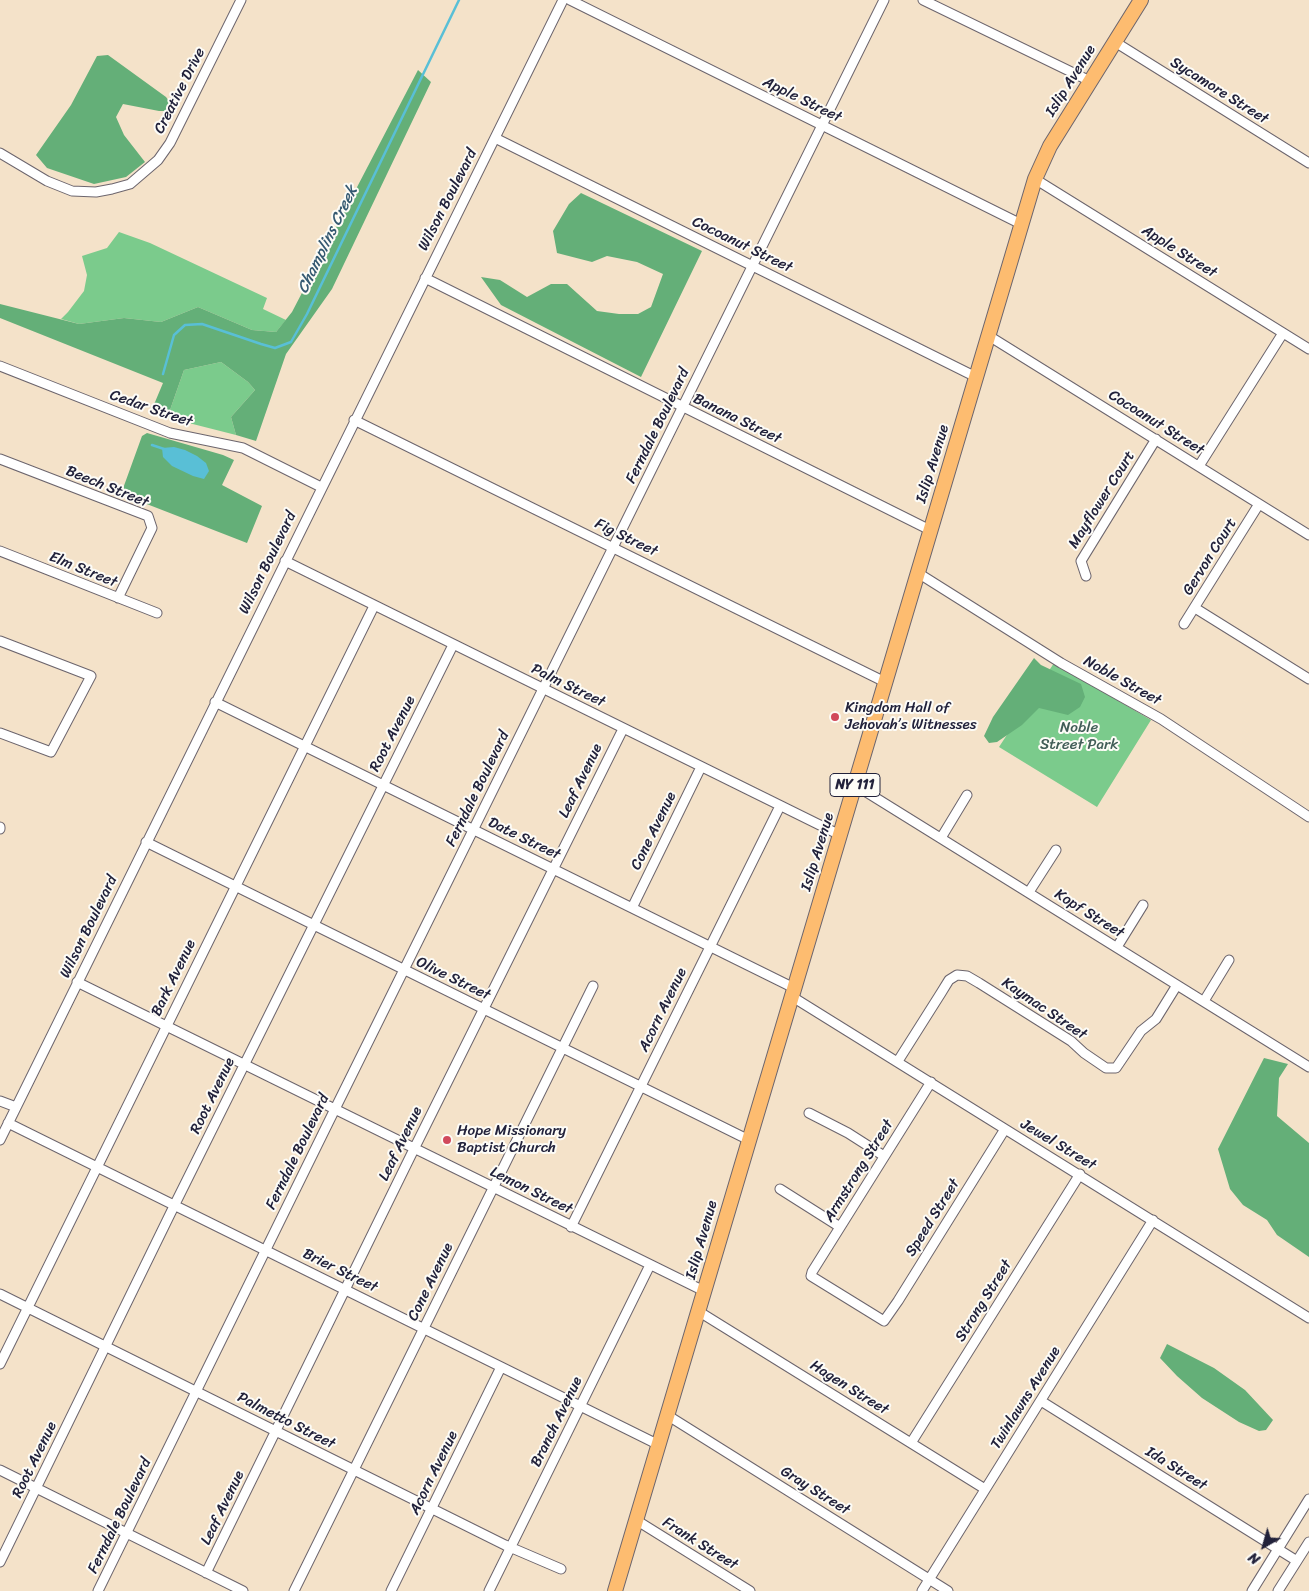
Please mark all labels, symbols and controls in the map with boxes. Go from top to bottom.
street label: Islip Avenue [1042,42,1100,120]
street label: Creative Drive [151,45,209,137]
street label: Sycamore Street [1167,54,1271,128]
street label: Apple Street [760,73,844,127]
street label: Wilson Boulevard [415,146,481,254]
water label: Champlins Creek [294,183,362,297]
street label: Cocoanut Street [689,213,795,277]
street label: Apple Street [1138,222,1220,282]
street label: Ferndale Boulevard [622,365,694,487]
street label: Cedar Street [107,386,195,432]
street label: Cocoanut Street [1105,386,1207,460]
street label: Banana Street [690,390,784,448]
street label: Islip Avenue [913,423,953,505]
street label: Mayflower Court [1065,448,1139,552]
street label: Beech Street [63,462,151,512]
street label: Wilson Boulevard [235,509,301,617]
street label: Fig Street [592,515,660,561]
street label: Gervon Court [1179,515,1241,599]
street label: Elm Street [46,548,120,592]
street label: Noble Street [1080,652,1164,710]
street label: Palm Street [528,660,608,712]
street label: Root Avenue [366,693,420,775]
place label: Kingdom Hall of Jehovah’s Witnesses [845,699,977,734]
marker: Kingdom Hall of Jehovah’s Witnesses [829,711,841,723]
park label: Noble Street Park [1040,719,1118,754]
street label: Ferndale Boulevard [442,728,514,850]
street label: Leaf Avenue [555,741,607,821]
road number: NY 111 [830,774,880,796]
street label: Cone Avenue [627,789,681,873]
street label: Islip Avenue [798,811,838,893]
street label: Date Street [485,814,563,864]
street label: Wilson Boulevard [56,873,122,981]
street label: Kopf Street [1051,886,1127,942]
street label: Bark Avenue [148,937,200,1019]
street label: Olive Street [413,953,493,1005]
street label: Acorn Avenue [635,965,691,1055]
street label: Kaymac Street [998,974,1090,1044]
street label: Root Avenue [187,1055,239,1137]
street label: Ferndale Boulevard [262,1091,334,1213]
street label: Leaf Avenue [375,1104,427,1184]
street label: Jewel Street [1017,1116,1099,1174]
street label: Armstrong Street [820,1117,898,1225]
place label: Hope Missionary Baptist Church [457,1122,566,1157]
marker: Hope Missionary Baptist Church [441,1134,453,1146]
street label: Lemon Street [487,1163,575,1219]
street label: Speed Street [902,1176,964,1260]
street label: Islip Avenue [682,1199,722,1281]
street label: Cone Avenue [404,1240,458,1324]
street label: Brier Street [300,1245,380,1297]
street label: Strong Street [952,1257,1016,1345]
street label: Twinlawns Avenue [987,1343,1065,1453]
street label: Hagen Street [806,1357,892,1419]
street label: Branch Avenue [527,1374,587,1470]
street label: Palmetto Street [234,1389,338,1453]
street label: Root Avenue [9,1419,61,1501]
street label: Acorn Avenue [406,1428,462,1518]
street label: Ida Street [1142,1443,1210,1495]
street label: Ferndale Boulevard [84,1455,156,1577]
street label: Gray Street [777,1463,853,1519]
street label: Leaf Avenue [197,1468,249,1548]
street label: Frank Street [659,1514,741,1574]
north arrow [1239,1521,1289,1571]
text: N [1243,1545,1266,1571]

